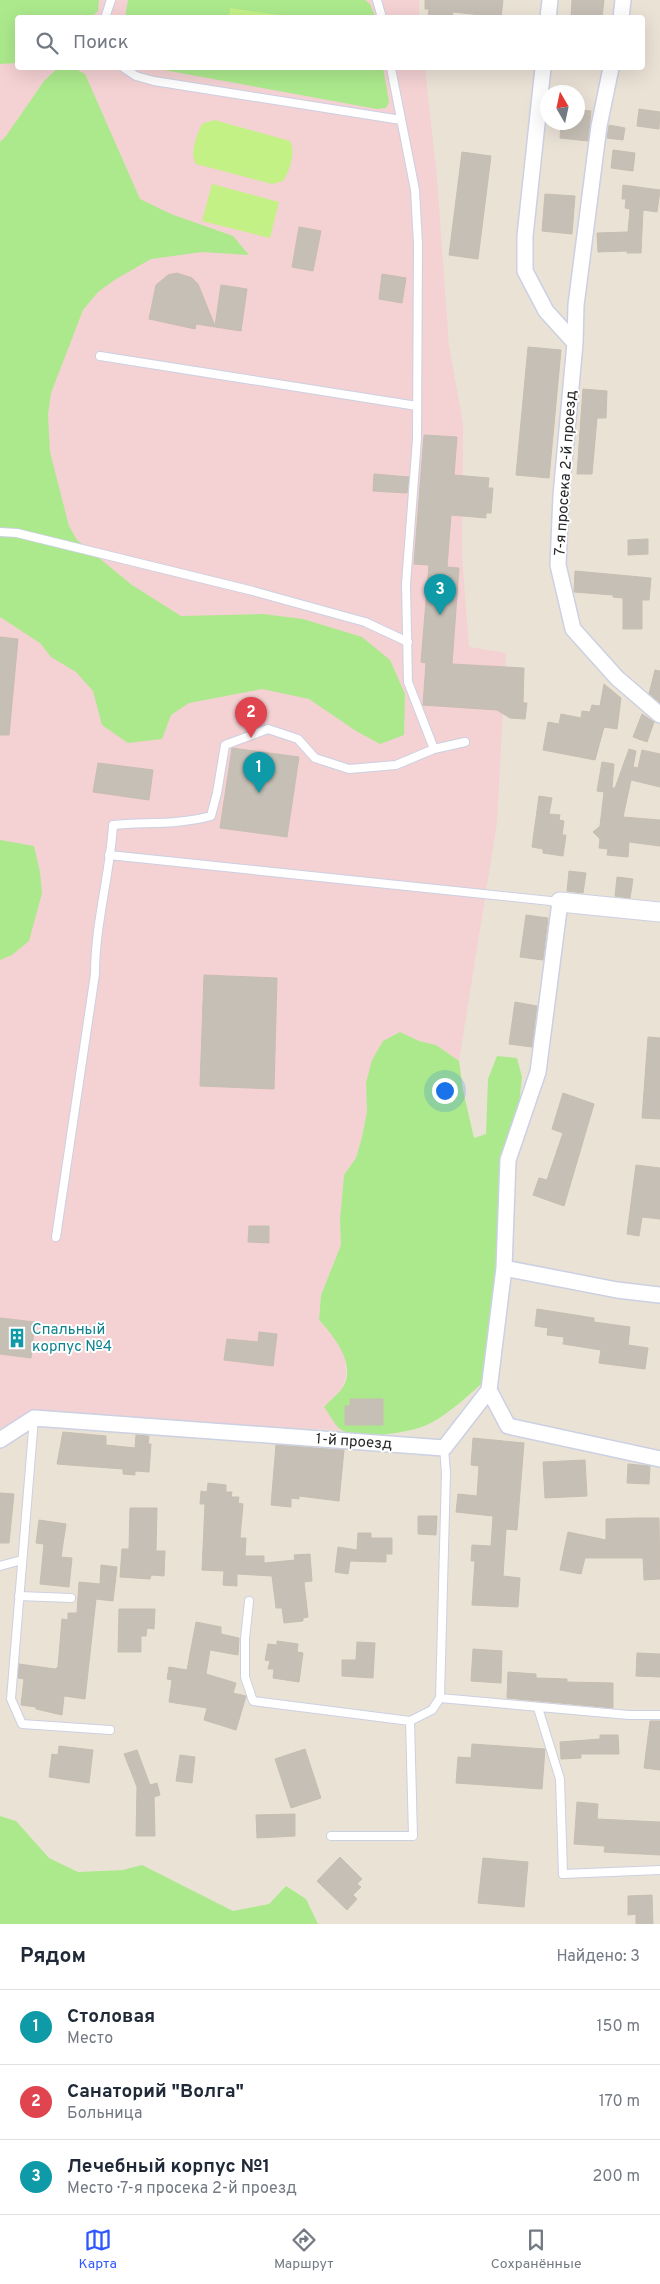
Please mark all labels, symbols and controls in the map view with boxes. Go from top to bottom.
search box [15,15,645,70]
icon: search [33,29,61,57]
text: Поиск [73,31,129,55]
north arrow [540,85,585,130]
street label: 7-я просека 2-й проезд [551,390,582,557]
pin: 3 [424,574,456,615]
pin: 2 [235,697,267,738]
pin: 1 [243,752,275,793]
your location [432,1078,458,1104]
place label: Спальный корпус №4 [32,1321,112,1357]
building icon: Спальный корпус №4 [6,1327,28,1349]
street label: 1-й проезд [315,1430,393,1455]
text: Рядом [20,1943,86,1970]
text: Найдено: 3 [556,1947,640,1967]
text: Столовая [67,2005,155,2029]
text: 1 [33,2017,39,2037]
text: 150 m [597,2017,640,2037]
text: Место [67,2029,113,2049]
text: Санаторий "Волга" [67,2080,244,2104]
text: 2 [31,2092,41,2112]
text: 170 m [599,2092,640,2112]
text: Больница [67,2104,142,2124]
text: Лечебный корпус №1 [67,2155,270,2179]
text: 3 [31,2167,41,2187]
text: 200 m [592,2167,640,2187]
text: Место · 7-я просека 2-й проезд [67,2179,297,2199]
tab: Карта [79,2226,117,2273]
tab: Маршрут [274,2226,334,2273]
tab: Сохранённые [491,2226,581,2273]

